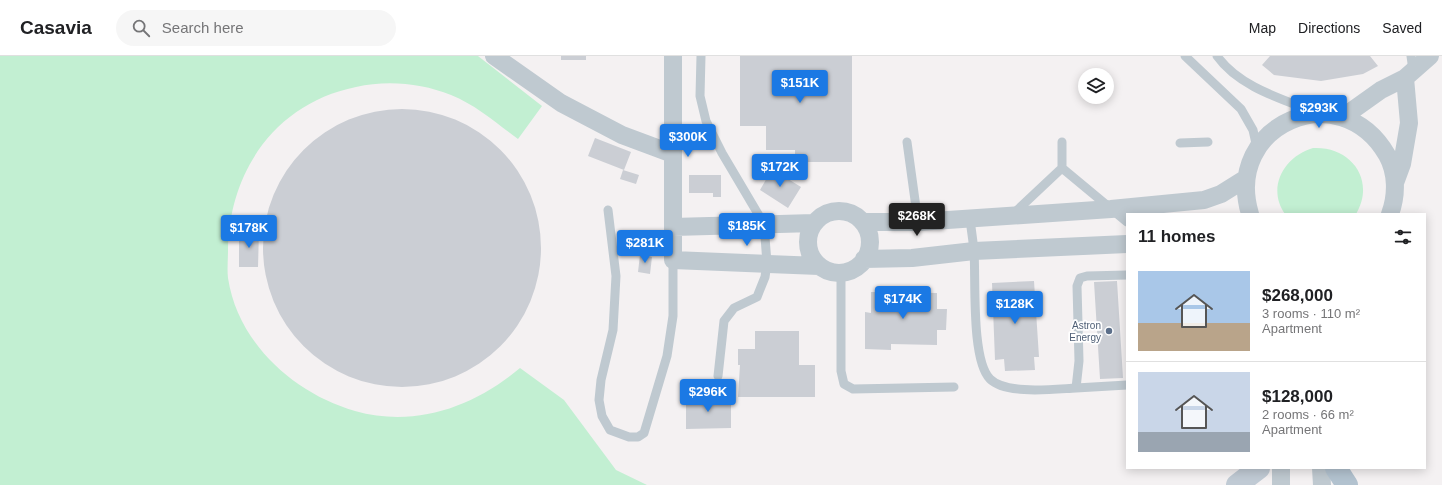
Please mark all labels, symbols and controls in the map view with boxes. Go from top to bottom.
search box [116,10,396,46]
text: Casavia [20,17,92,38]
icon: search [130,17,152,39]
text: Search here [162,19,244,36]
text: Map [1249,20,1276,36]
text: Directions [1298,20,1360,36]
text: Saved [1382,20,1422,36]
map controls [1078,68,1114,104]
button: layers [1078,68,1114,104]
pin: $151K [772,70,828,104]
text: $151K [781,75,819,90]
pin: $293K [1291,95,1347,129]
text: $293K [1300,100,1338,115]
pin: $300K [660,124,716,158]
text: $300K [669,129,707,144]
pin: $172K [752,154,808,188]
text: $172K [761,159,799,174]
pin: $268K [889,203,945,237]
text: $268K [898,208,936,223]
pin: $185K [719,213,775,247]
pin: $178K [221,215,277,249]
text: $185K [728,218,766,233]
text: $178K [230,220,268,235]
icon: filters [1392,226,1414,248]
text: 11 homes [1138,227,1216,246]
pin: $281K [617,230,673,264]
text: $281K [626,235,664,250]
pin: $174K [875,286,931,320]
text: $268,000 [1262,286,1333,305]
icon: home [1170,287,1218,335]
text: $174K [884,291,922,306]
pin: $128K [987,291,1043,325]
text: $128K [996,296,1034,311]
text: 3 rooms · 110 m² [1262,306,1360,321]
place label: Astron Energy [1069,320,1101,343]
text: Apartment [1262,321,1322,336]
marker: Astron Energy [1104,326,1114,336]
pin: $296K [680,379,736,413]
text: $296K [689,384,727,399]
text: $128,000 [1262,387,1333,406]
icon: home [1170,388,1218,436]
text: 2 rooms · 66 m² [1262,407,1354,422]
text: Apartment [1262,422,1322,437]

